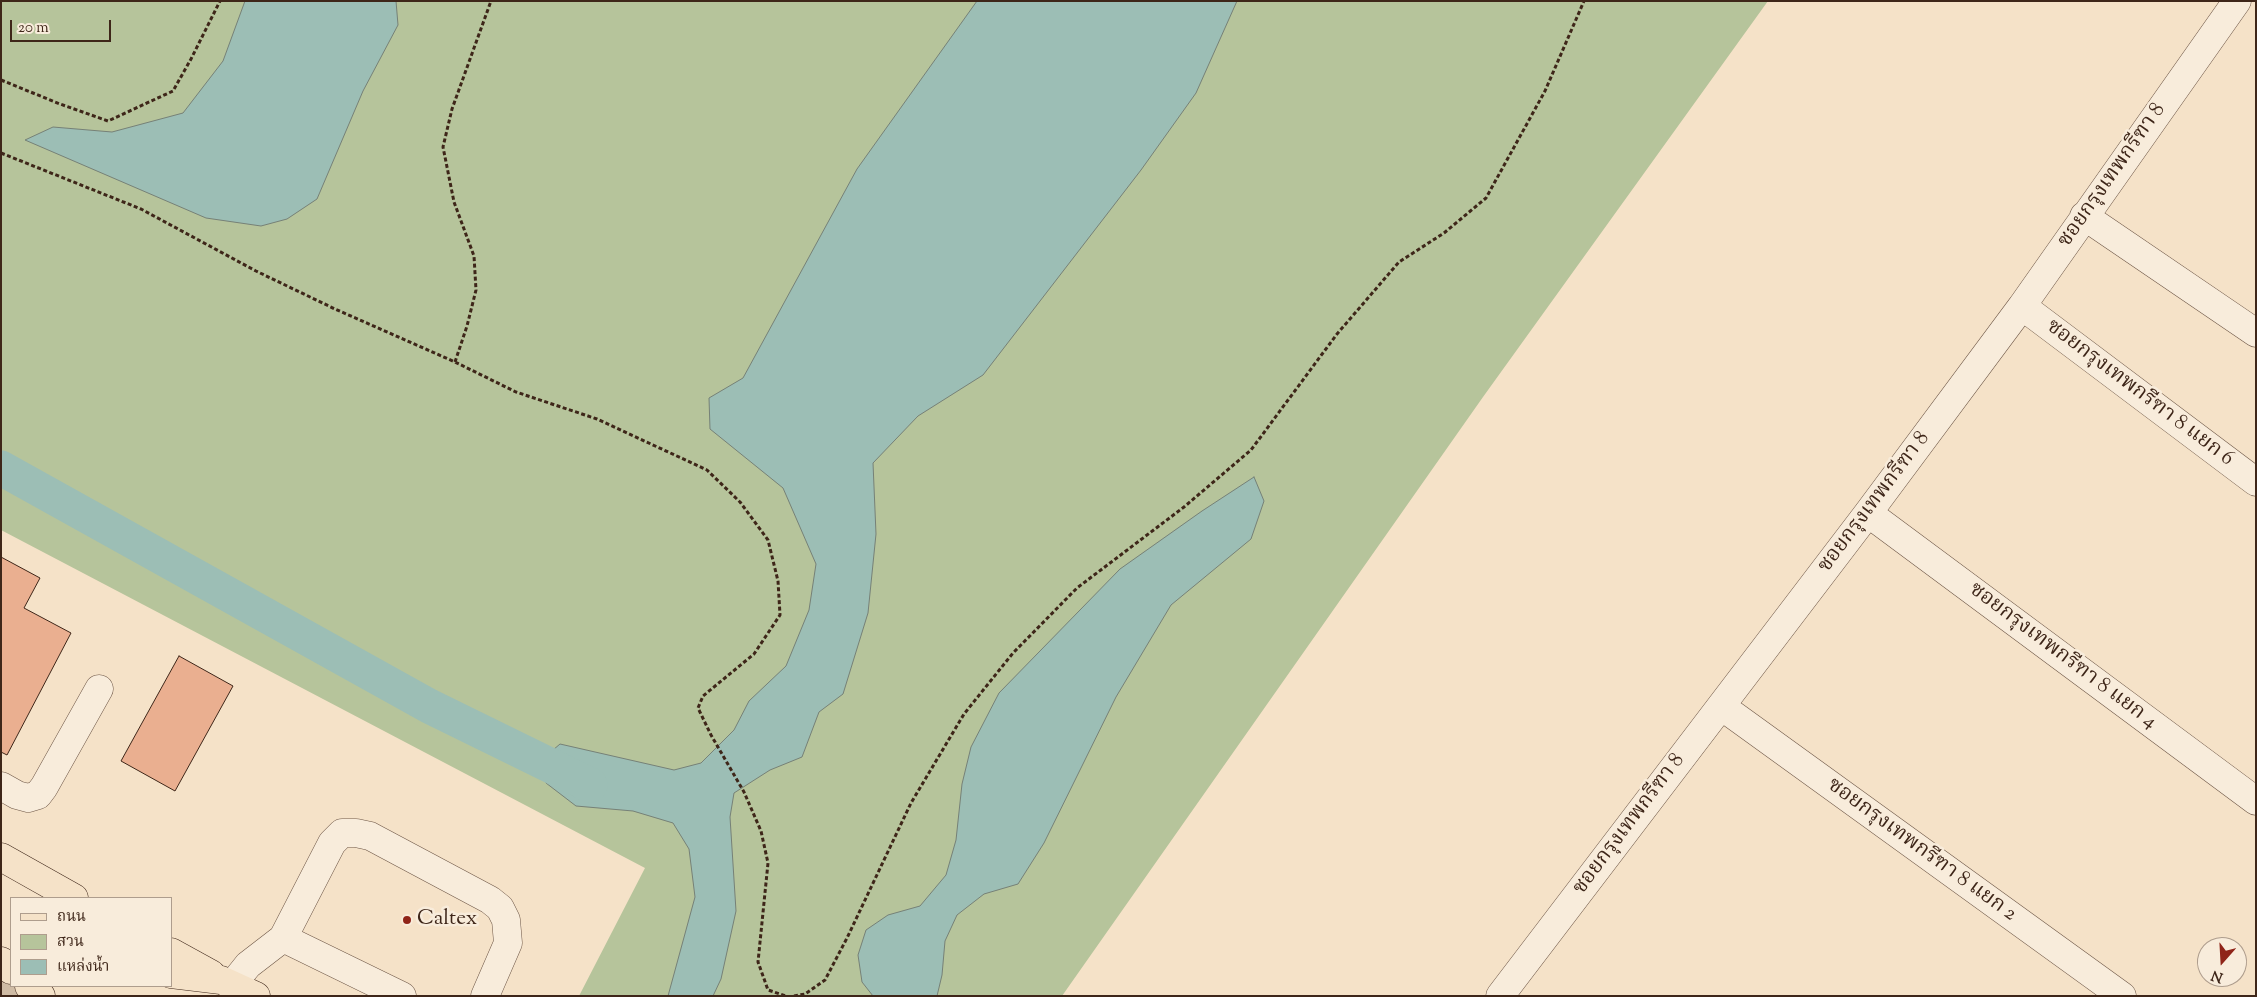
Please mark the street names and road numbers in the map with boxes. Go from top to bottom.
street label: ซอยกรุงเทพกรีฑา 8 [2054,99,2172,253]
street label: ซอยกรุงเทพกรีฑา 8 แยก 6 [2040,315,2238,473]
street label: ซอยกรุงเทพกรีฑา 8 [1814,428,1936,578]
street label: ซอยกรุงเทพกรีฑา 8 แยก 4 [1963,578,2161,736]
street label: ซอยกรุงเทพกรีฑา 8 [1569,750,1691,900]
street label: ซอยกรุงเทพกรีฑา 8 แยก 2 [1821,774,2021,928]

